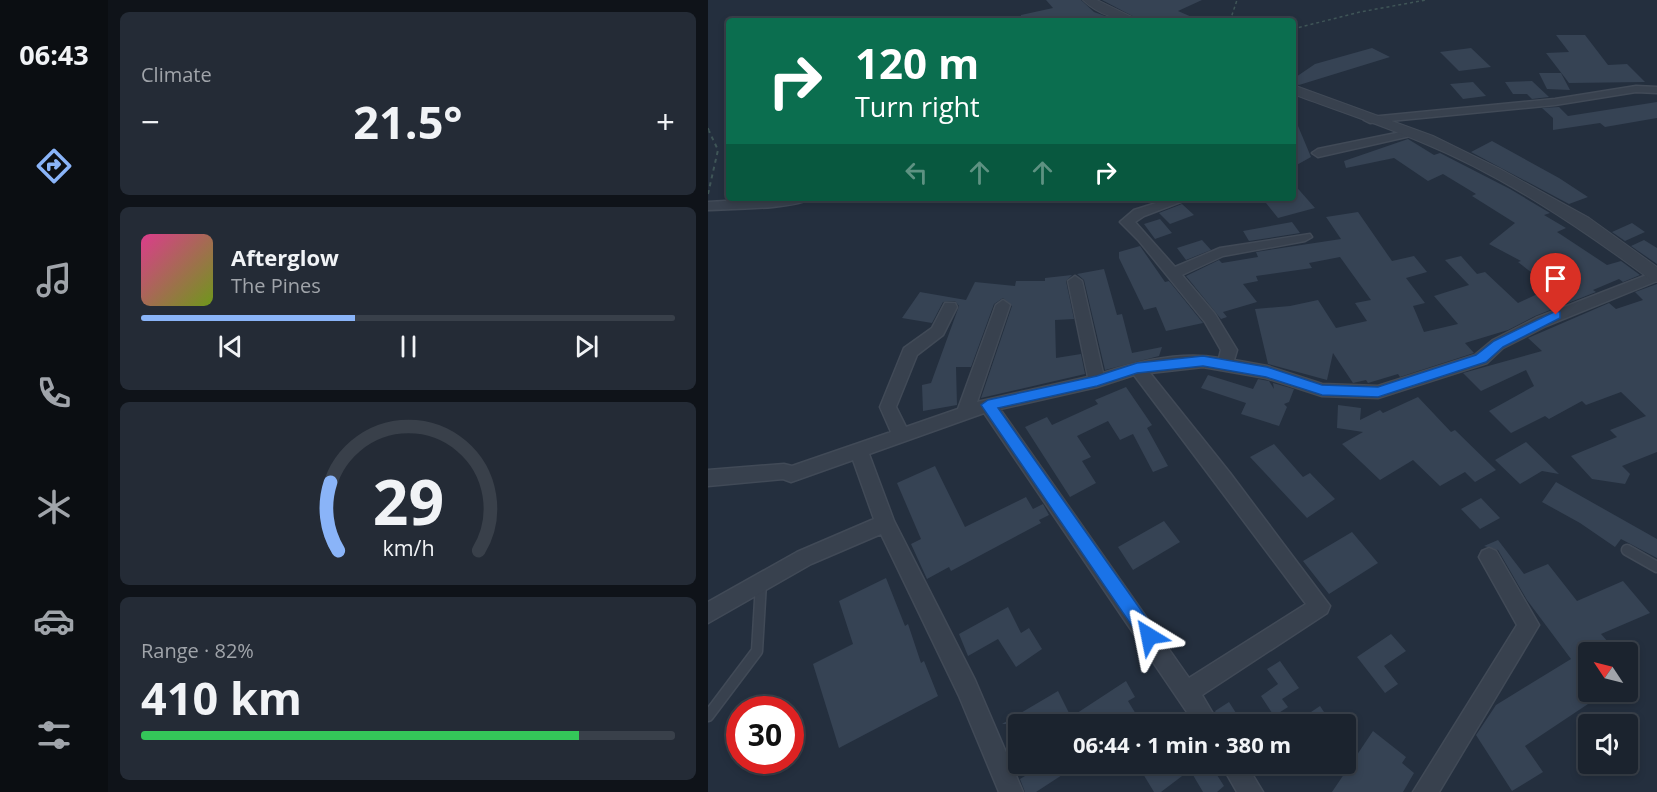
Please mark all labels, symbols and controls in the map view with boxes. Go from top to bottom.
text: 120 m [855,34,979,91]
text: 06:43 [19,36,89,73]
icon: right [756,42,834,120]
text: Climate [141,61,212,88]
text: Turn right [855,88,980,125]
text: 21.5° [353,91,463,152]
text: − [141,99,160,144]
text: + [656,99,675,144]
icon: directions [33,145,75,187]
icon: left [900,156,933,189]
icon: ahead [963,156,996,189]
icon: ahead [1026,156,1059,189]
icon: right [1089,156,1122,189]
text: Afterglow [231,242,339,272]
pin [1530,253,1581,315]
icon: music [33,259,75,301]
icon: arrive [1539,262,1572,295]
text: The Pines [231,272,321,299]
icon: previous [214,330,247,363]
icon: pause [392,330,425,363]
icon: next [570,330,603,363]
icon: phone [33,372,75,414]
text: 29 [372,458,444,543]
icon: climate [33,486,75,528]
text: km/h [382,533,434,562]
icon: car [33,600,75,642]
position arrow [1117,604,1181,668]
text: Range · 82% [141,637,254,664]
north arrow [1578,642,1638,702]
map controls [1578,642,1638,774]
text: 410 km [141,667,302,728]
speed limit sign: 30 [726,696,804,774]
icon: filters [33,714,75,756]
button: sound [1578,714,1638,774]
text: 06:44 · 1 min · 380 m [1073,729,1291,759]

